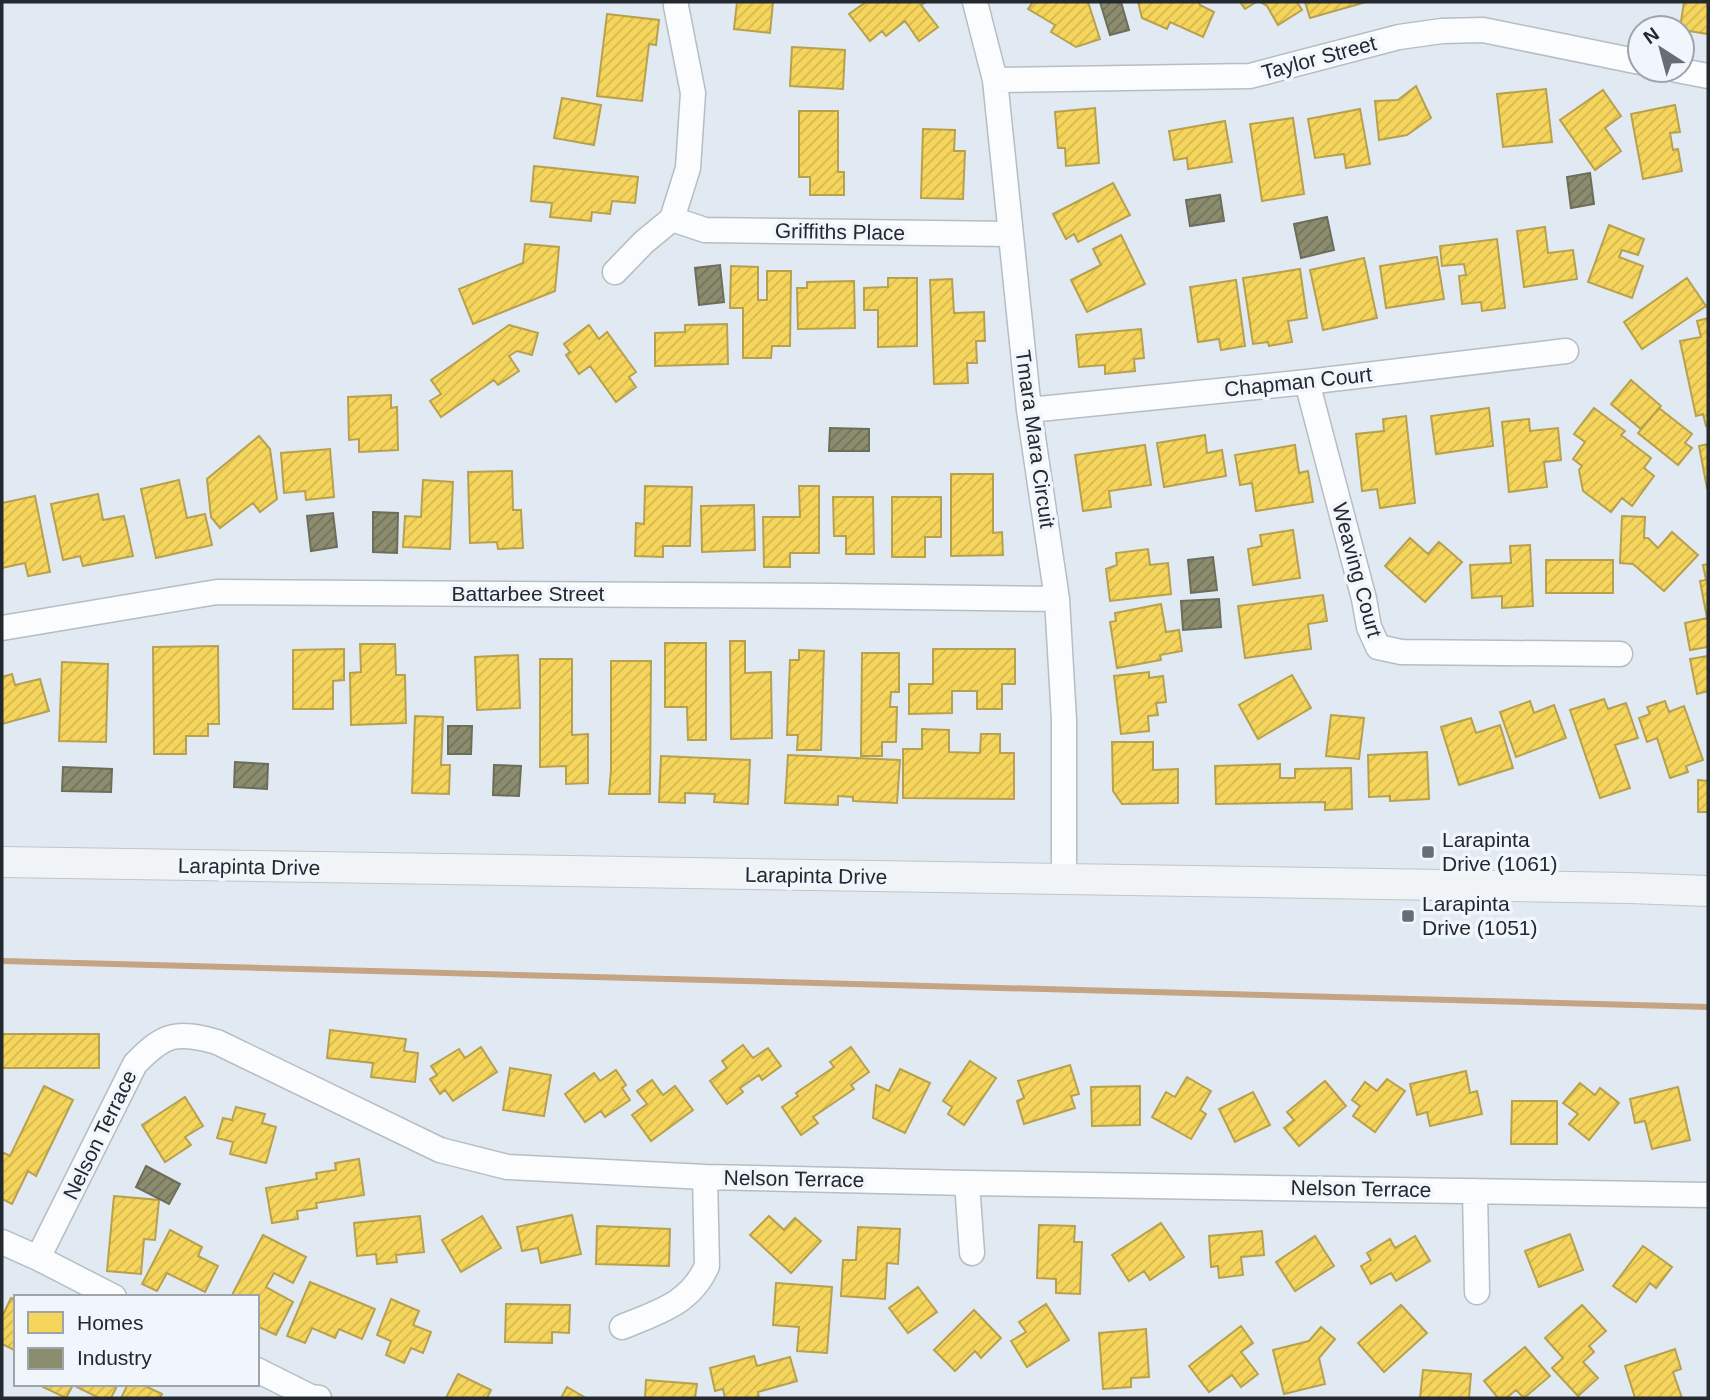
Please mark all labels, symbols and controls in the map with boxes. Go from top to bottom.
north arrow [1626,14,1696,84]
text: N [1640,23,1663,48]
street label: Taylor Street [1259,31,1379,84]
street label: Griffiths Place [775,219,905,244]
street label: Tmara Mara Circuit [1012,348,1059,530]
street label: Chapman Court [1223,362,1373,401]
street label: Weaving Court [1328,500,1387,640]
street label: Battarbee Street [452,582,605,605]
place label: Larapinta Drive (1061) [1442,828,1558,875]
marker: Larapinta Drive (1061) [1420,844,1436,860]
street label: Larapinta Drive [178,854,320,879]
street label: Larapinta Drive [745,863,887,888]
place label: Larapinta Drive (1051) [1422,892,1538,939]
marker: Larapinta Drive (1051) [1400,908,1416,924]
street label: Nelson Terrace [58,1066,141,1203]
street label: Nelson Terrace [723,1166,865,1191]
street label: Nelson Terrace [1290,1176,1432,1201]
legend [14,1295,259,1386]
text: Homes [77,1311,144,1334]
text: Industry [77,1346,152,1369]

